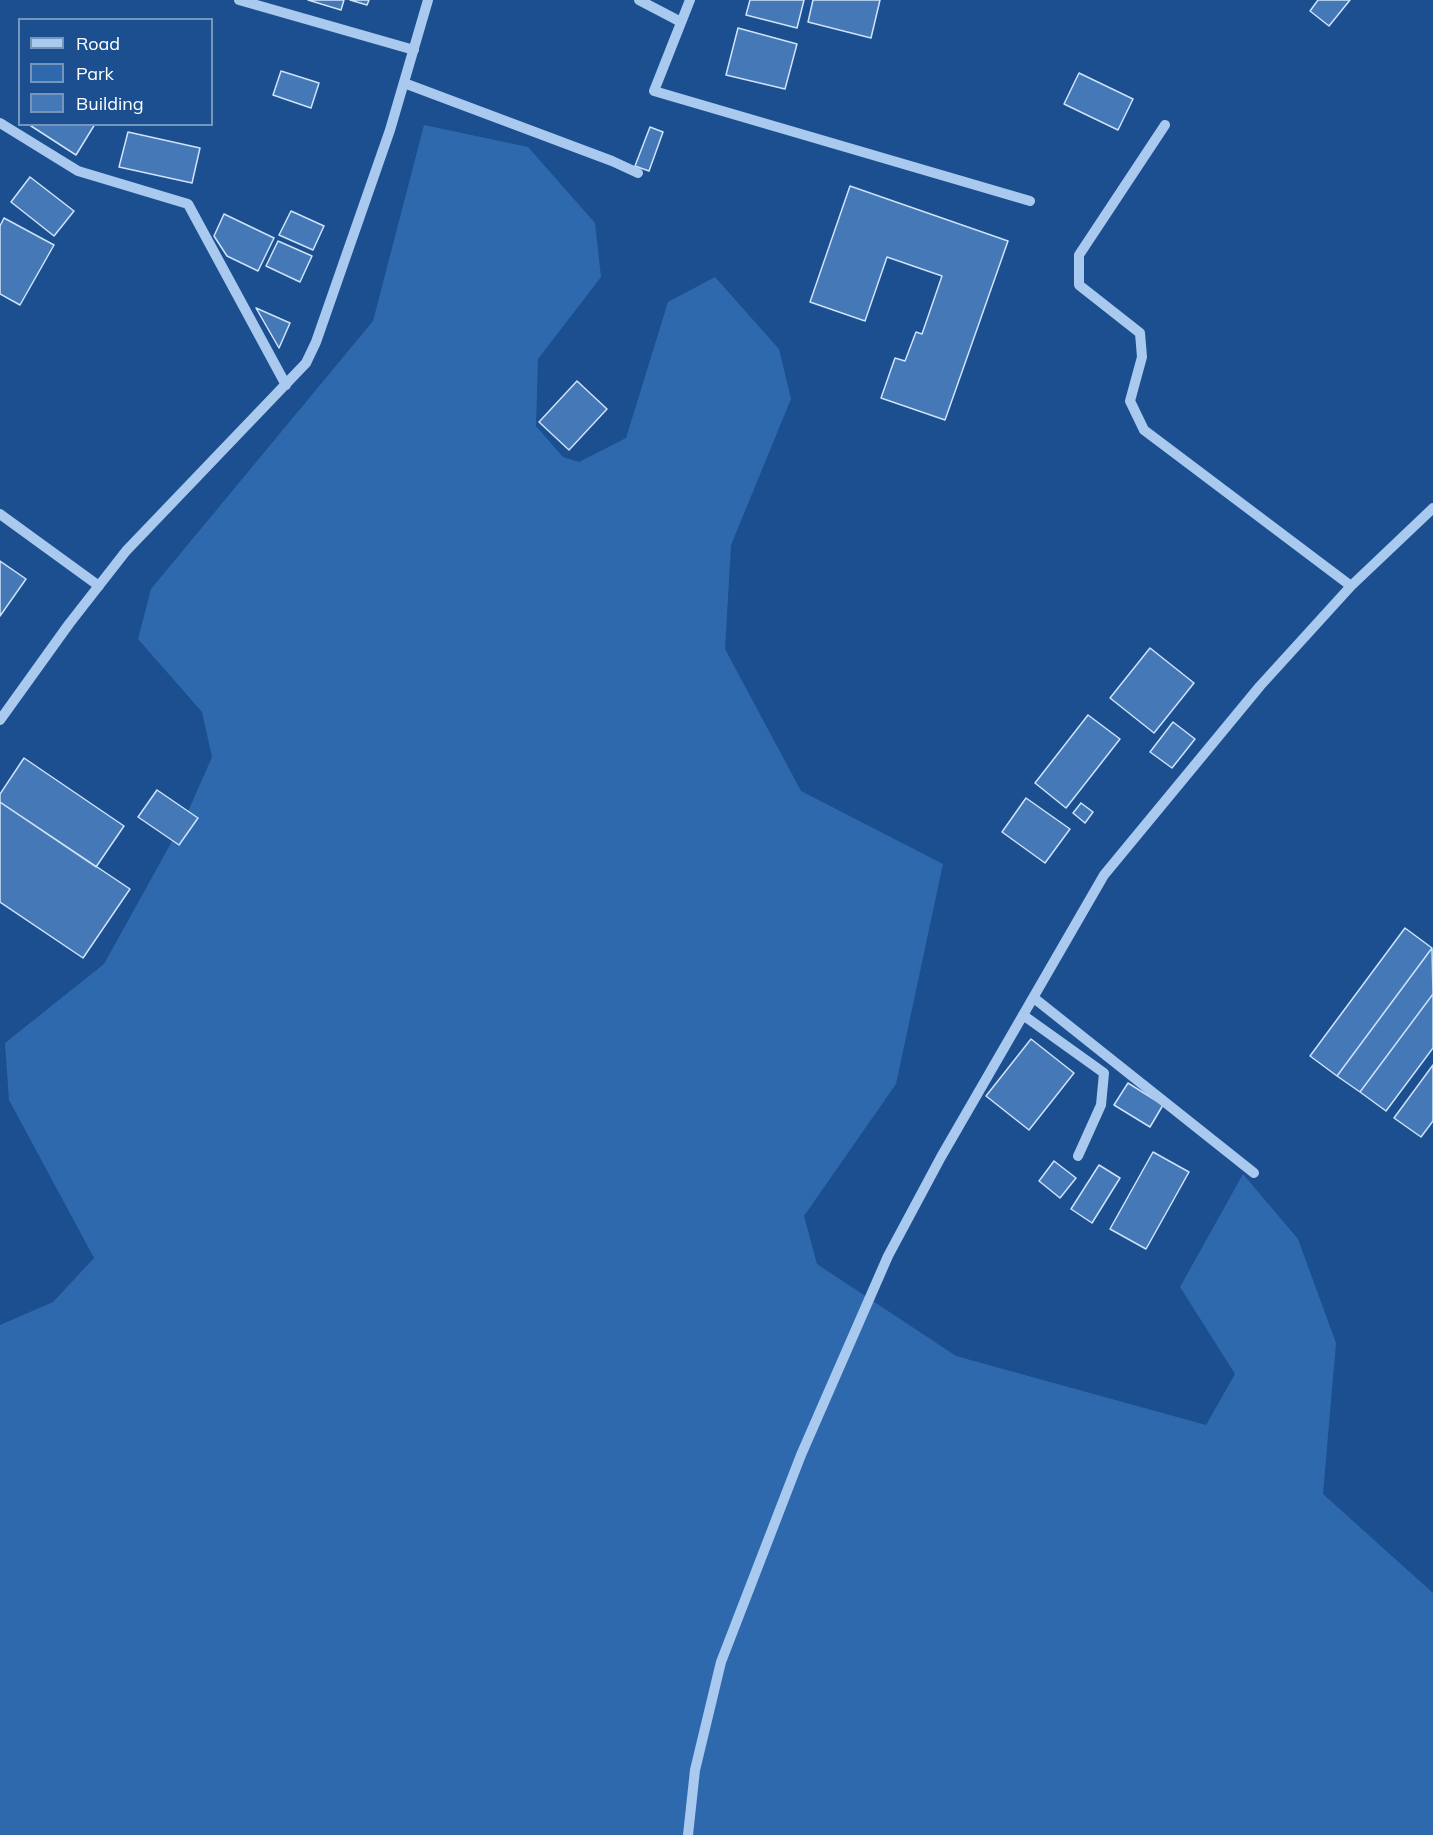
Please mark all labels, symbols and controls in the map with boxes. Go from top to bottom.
legend [18,18,213,126]
text: Road [76,32,120,55]
text: Park [76,62,114,85]
text: Building [76,92,144,115]

